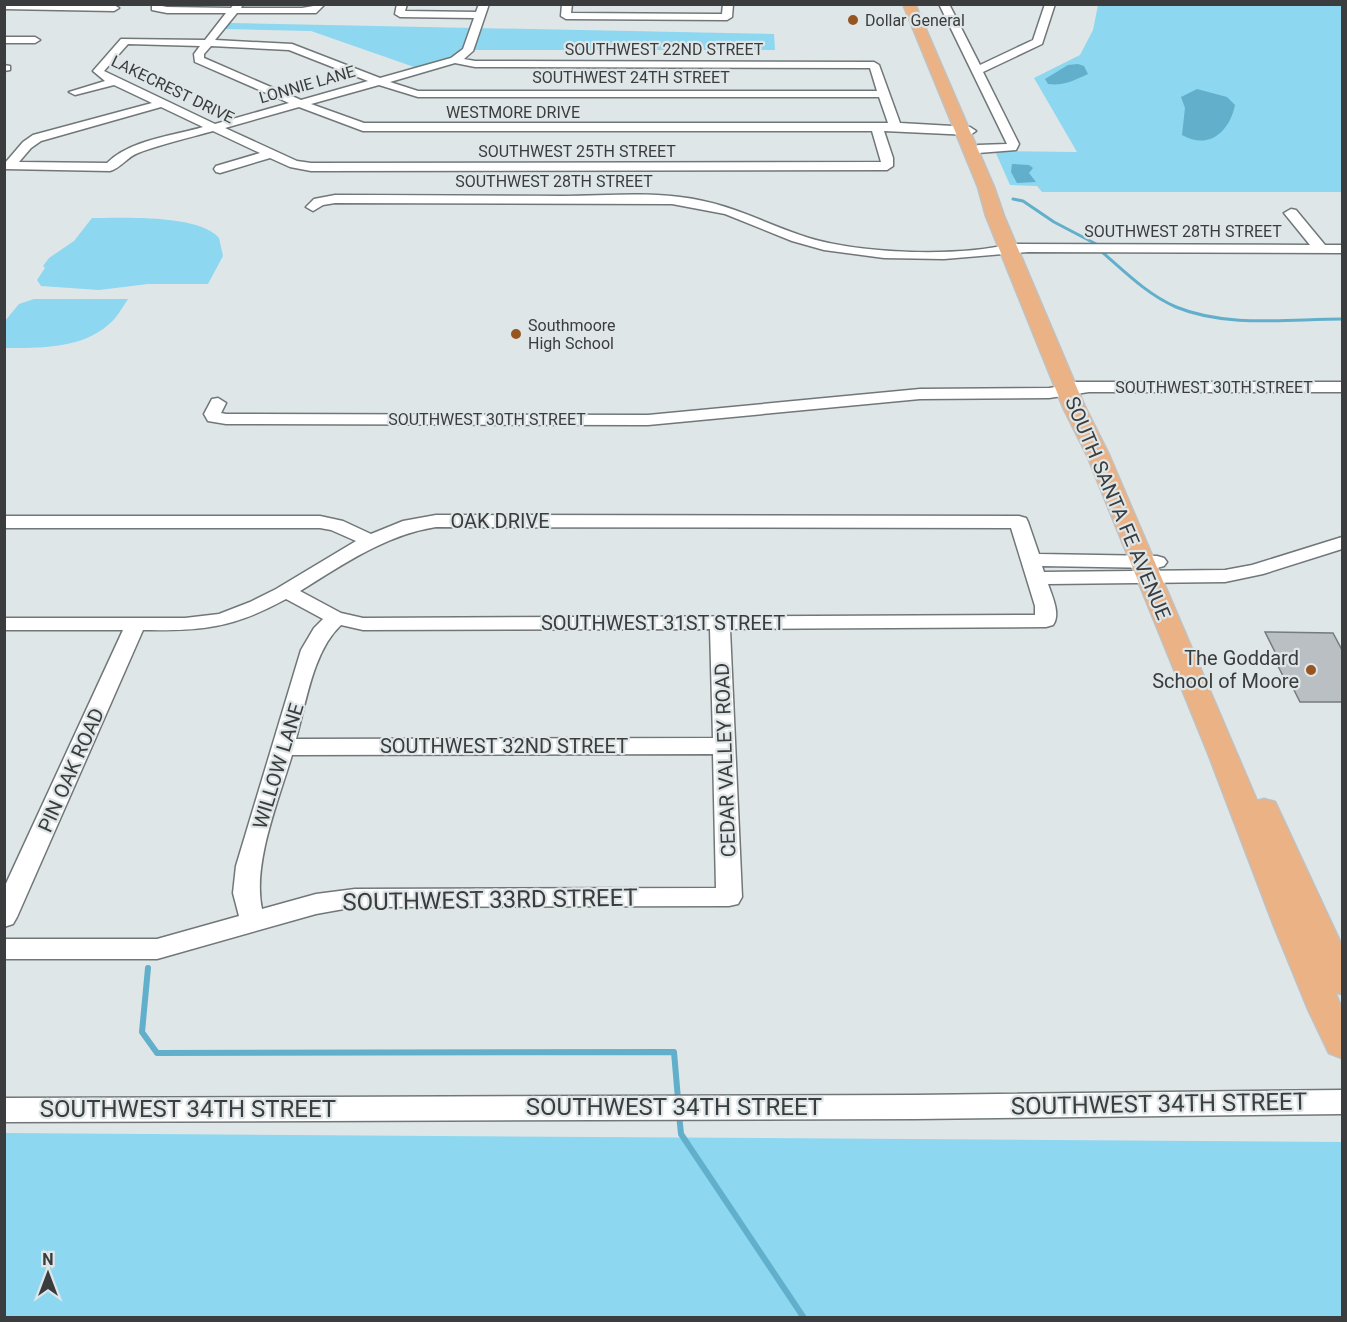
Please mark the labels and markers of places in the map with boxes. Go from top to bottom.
place label: Dollar General [865,11,965,30]
marker: Dollar General [846,13,860,27]
place label: Southmoore High School [528,316,616,353]
marker: Southmoore High School [509,327,523,341]
place label: The Goddard School of Moore [1152,646,1299,693]
marker: The Goddard School of Moore [1304,663,1318,677]

